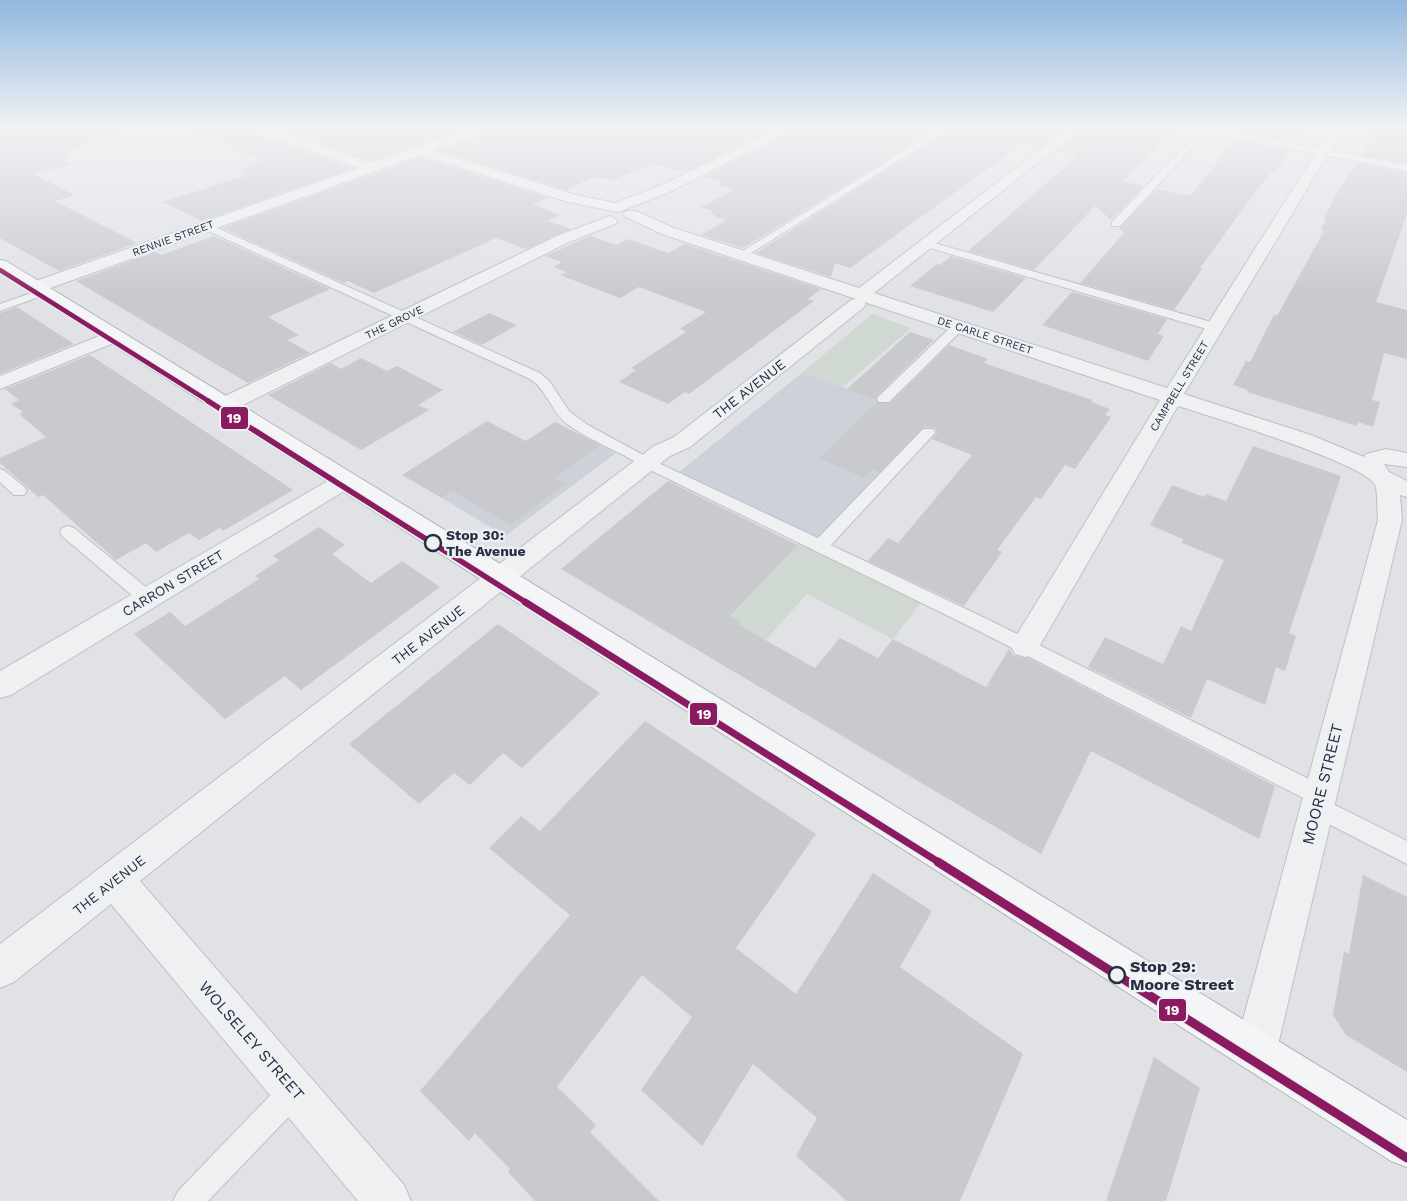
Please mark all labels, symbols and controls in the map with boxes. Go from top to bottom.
street label: RENNIE STREET [131,218,216,259]
street label: THE GROVE [363,303,425,342]
street label: DE CARLE STREET [936,314,1035,357]
street label: CAMPBELL STREET [1147,338,1212,434]
street label: THE AVENUE [710,356,788,422]
line badge: 19 [220,406,249,430]
text: 19 [227,410,241,426]
place label: Stop 30: The Avenue [446,527,526,559]
marker: Stop 30: The Avenue [424,534,442,552]
street label: CARRON STREET [119,546,227,620]
street label: THE AVENUE [389,602,467,668]
line badge: 19 [689,702,718,726]
text: 19 [697,706,711,722]
street label: MOORE STREET [1298,721,1347,847]
street label: THE AVENUE [70,852,148,918]
place label: Stop 29: Moore Street [1130,957,1234,994]
marker: Stop 29: Moore Street [1108,966,1126,984]
street label: WOLSELEY STREET [195,977,309,1104]
line badge: 19 [1158,998,1187,1022]
text: 19 [1165,1002,1179,1018]

